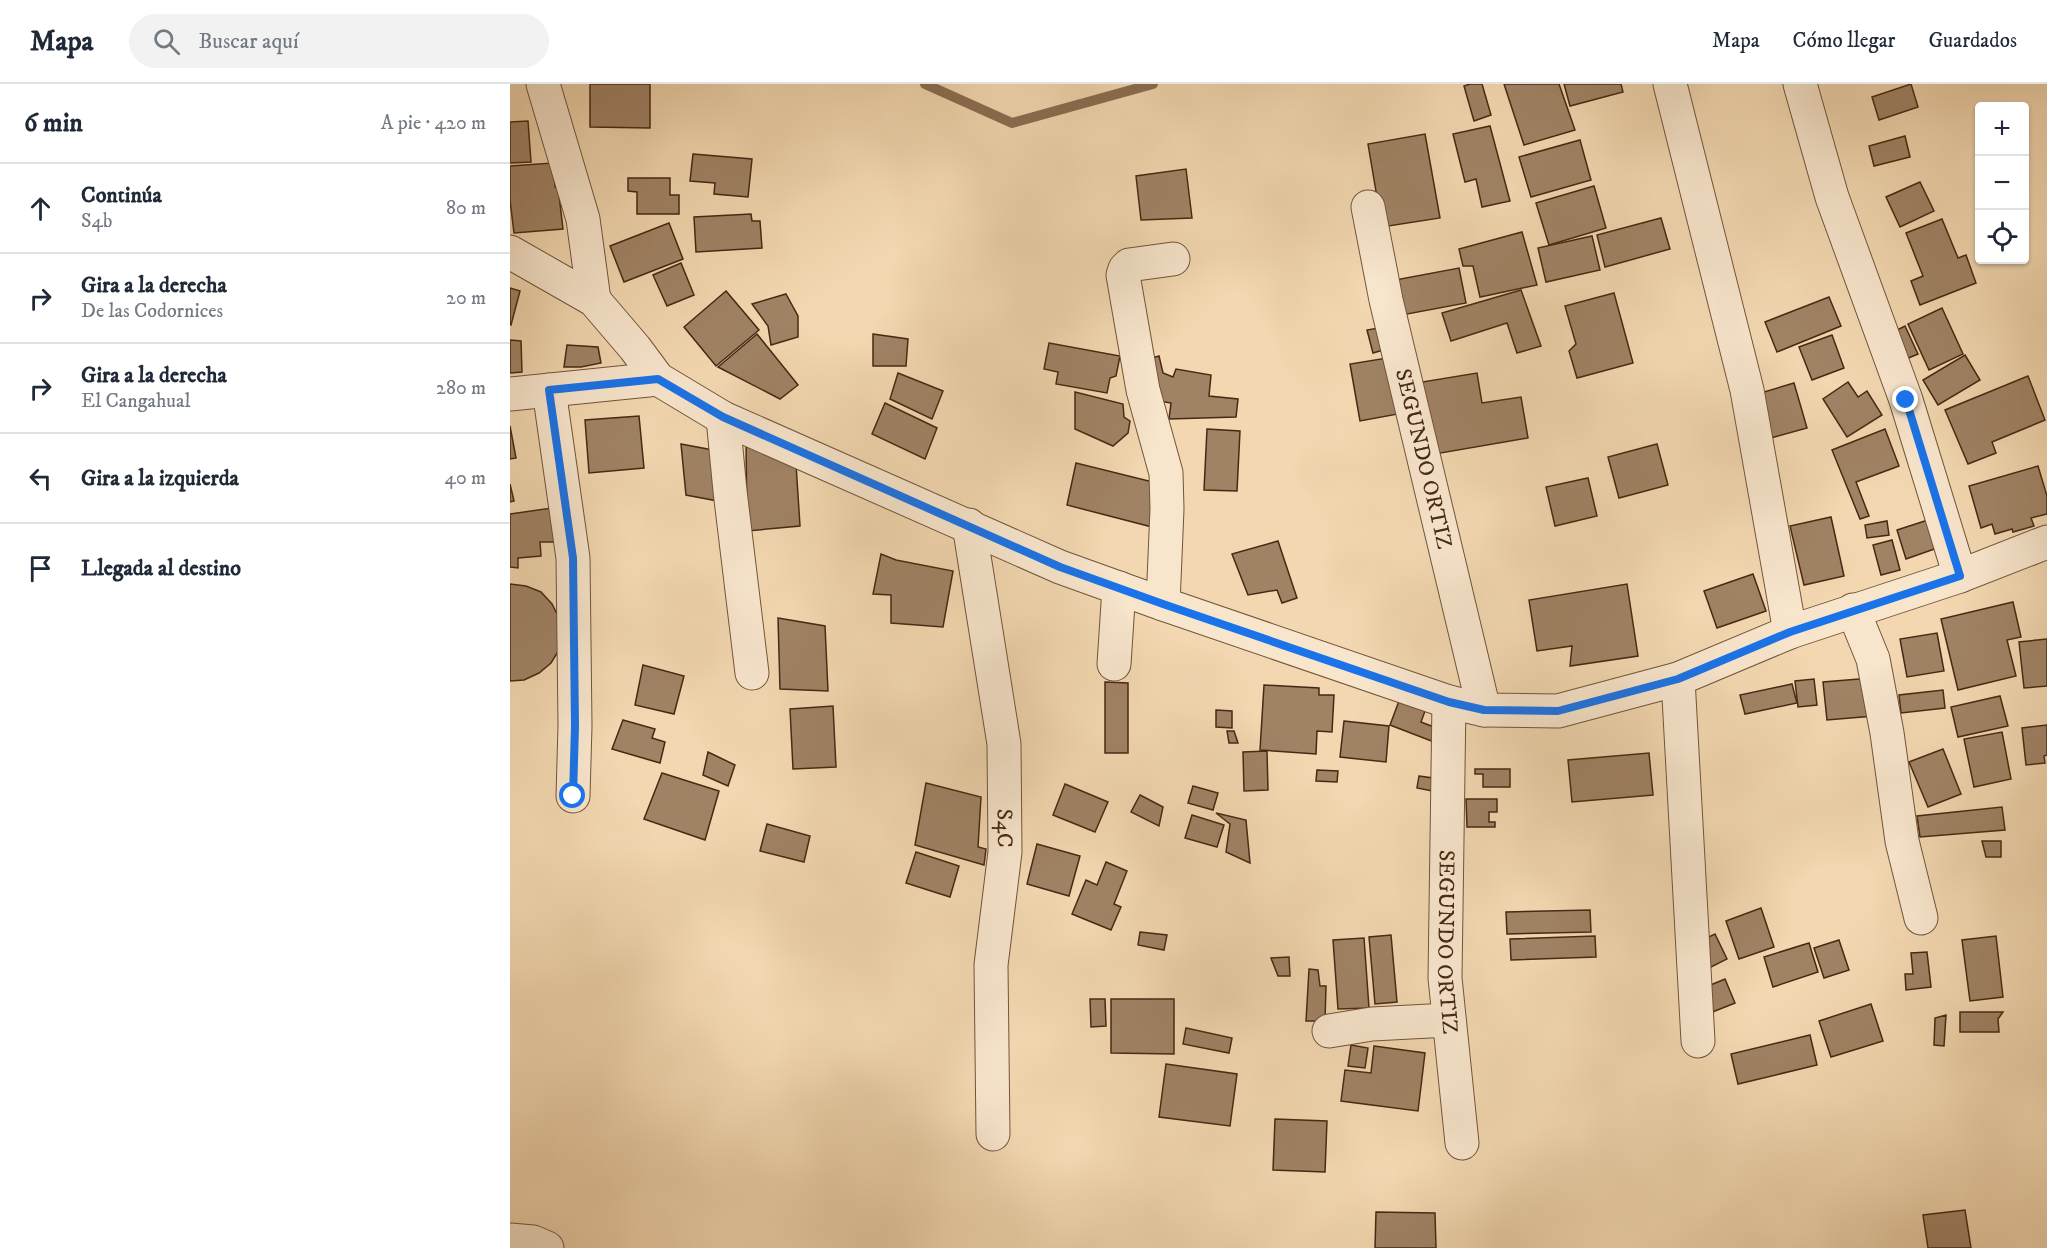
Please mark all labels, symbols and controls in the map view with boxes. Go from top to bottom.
search box [129,14,549,68]
text: Mapa [30,24,93,59]
icon: search [150,25,183,58]
text: Buscar aquí [198,28,299,55]
text: Mapa [1712,28,1760,54]
text: Cómo llegar [1793,28,1895,54]
text: Guardados [1928,28,2017,54]
map controls [1975,102,2029,264]
button: + [1975,102,2029,156]
text: 6 min [24,107,83,140]
text: A pie · 420 m [381,111,486,136]
button: − [1975,156,2029,210]
text: Continúa [81,182,162,209]
icon: ahead [24,192,57,225]
text: 80 m [446,196,486,221]
text: S4b [81,209,112,234]
button: locate [1975,210,2029,264]
text: Gira a la derecha [81,272,227,299]
icon: right [24,282,57,315]
text: 20 m [446,286,486,311]
text: De las Codornices [81,299,223,324]
text: Gira a la derecha [81,362,227,389]
street label: SEGUNDO ORTIZ [1389,366,1459,552]
icon: right [24,372,57,405]
text: 280 m [436,376,486,401]
route end [1892,386,1918,412]
text: El Cangahual [81,389,190,414]
icon: left [24,462,57,495]
text: Gira a la izquierda [81,465,239,492]
text: 40 m [444,466,486,491]
icon: arrive [24,552,57,585]
text: Llegada al destino [81,555,241,582]
route start [559,782,585,808]
street label: S4C [991,809,1018,848]
street label: SEGUNDO ORTIZ [1431,850,1464,1035]

